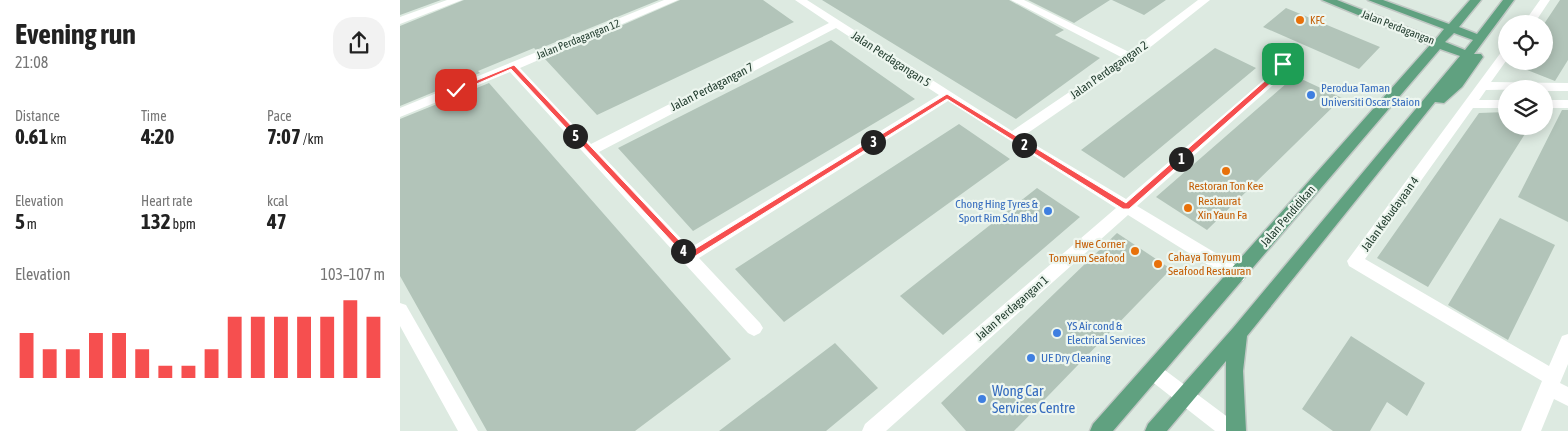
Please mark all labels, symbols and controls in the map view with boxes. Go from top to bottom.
street label: Jalan Perdagangan [1360,8,1436,46]
marker: KFC [1294,14,1306,26]
place label: KFC [1310,14,1325,26]
map controls [1498,15,1553,135]
button: locate [1498,15,1553,70]
button: share [333,17,385,69]
street label: Jalan Perdagangan 12 [534,17,622,61]
text: Evening run [15,18,136,50]
street label: Jalan Perdagangan 5 [849,28,933,90]
street label: Jalan Perdagangan 2 [1067,38,1151,102]
pin [1262,43,1304,85]
icon: arrive [1269,50,1297,78]
text: 21:08 [15,53,48,71]
street label: Jalan Perdagangan 7 [668,60,756,114]
pin [435,69,477,111]
icon: check [442,76,470,104]
button: layers [1498,80,1553,135]
place label: Perodua Taman Universiti Oscar Staion [1321,81,1420,109]
marker: Perodua Taman Universiti Oscar Staion [1305,89,1317,101]
text: Distance [15,108,60,124]
text: Time [141,108,167,124]
text: Pace [267,108,292,124]
text: 0.61 [15,124,48,148]
text: 4:20 [141,124,174,148]
text: 7:07 [267,124,301,148]
pin: 5 [562,124,588,148]
text: 5 [572,128,579,144]
pin: 3 [860,130,886,154]
text: km [48,131,67,147]
text: /km [301,131,324,147]
pin: 2 [1012,132,1036,158]
text: 3 [870,134,877,150]
text: 2 [1021,137,1028,153]
pin: 1 [1168,146,1194,172]
text: 1 [1178,151,1185,167]
marker: Restoran Ton Kee [1220,165,1232,177]
street label: Jalan Kebudayaan 4 [1358,174,1422,254]
place label: Restoran Ton Kee [1188,179,1264,193]
street label: Jalan Pendidikan [1258,183,1318,249]
text: Elevation [15,193,64,209]
text: Heart rate [141,193,193,209]
text: kcal [267,193,288,209]
place label: Restaurat Xin Yaun Fa [1198,194,1247,222]
place label: Chong Hing Tyres & Sport Rim Sdn Bhd [955,197,1039,225]
marker: Restaurat Xin Yaun Fa [1182,202,1194,214]
marker: Chong Hing Tyres & Sport Rim Sdn Bhd [1042,205,1054,217]
text: 5 [15,209,25,233]
text: 132 [141,209,171,233]
text: 47 [267,209,287,233]
text: m [25,216,37,232]
text: bpm [171,216,196,232]
place label: Hwe Corner Tomyum Seafood [1049,237,1125,265]
pin: 4 [670,238,696,264]
text: 4 [680,243,687,259]
marker: Hwe Corner Tomyum Seafood [1129,245,1141,257]
place label: Cahaya Tomyum Seafood Restauran [1168,250,1251,278]
marker: Cahaya Tomyum Seafood Restauran [1152,258,1164,270]
text: Elevation [15,265,70,283]
text: 103–107 m [321,265,385,283]
street label: Jalan Perdagangan 1 [973,272,1051,343]
place label: YS Air cond & Electrical Services [1067,319,1145,347]
marker: YS Air cond & Electrical Services [1051,327,1063,339]
place label: UE Dry Cleaning [1041,351,1112,365]
marker: UE Dry Cleaning [1025,352,1037,364]
place label: Wong Car Services Centre [992,382,1075,416]
marker: Wong Car Services Centre [976,393,988,405]

